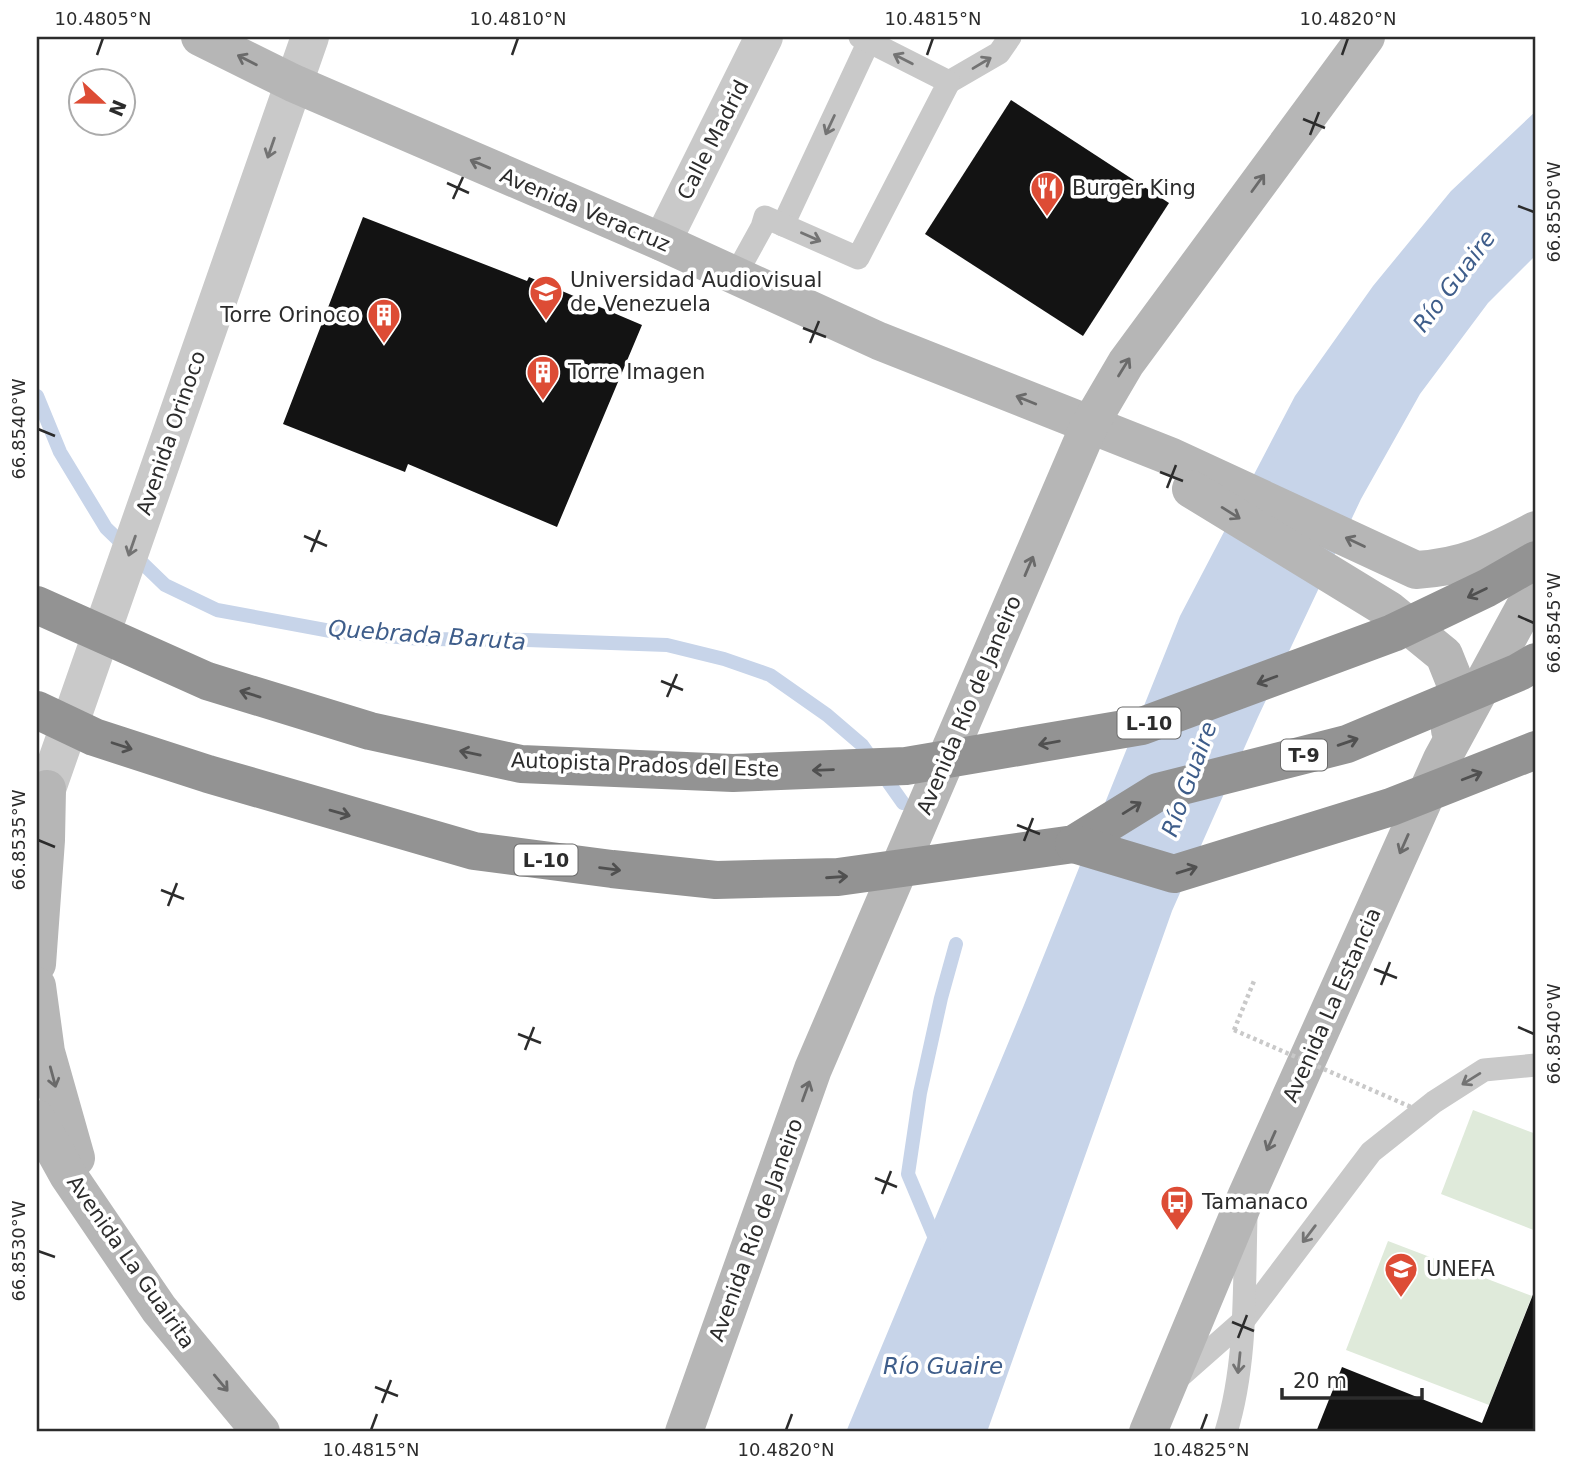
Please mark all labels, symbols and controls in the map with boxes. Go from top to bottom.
text: 10.4805°N [55,8,151,29]
text: 10.4810°N [470,8,566,29]
text: 10.4815°N [885,8,981,29]
text: 10.4820°N [1300,8,1396,29]
one-way arrow [893,51,914,65]
one-way arrow [237,52,257,66]
one-way arrow [972,55,992,69]
north arrow [66,66,136,136]
street label: Calle Madrid [673,76,753,204]
text: N [105,97,131,120]
one-way arrow [823,114,836,135]
one-way arrow [264,137,276,159]
one-way arrow [469,157,491,170]
text: 66.8550°W [1543,161,1564,263]
street label: Avenida Veracruz [496,163,674,257]
restaurant icon: Burger King [1028,169,1066,218]
one-way arrow [1250,174,1265,193]
place label: Burger King [1072,176,1196,200]
water label: Río Guaire [1407,225,1501,337]
one-way arrow [800,231,821,244]
place label: Universidad Audiovisual de Venezuela [570,268,822,316]
school or university icon: Universidad Audiovisual de Venezuela [527,273,565,322]
building icon: Torre Orinoco [365,296,403,345]
place label: Torre Orinoco [219,303,360,327]
street label: Avenida Orinoco [132,348,210,518]
building icon: Torre Imagen [524,353,562,402]
one-way arrow [1117,358,1131,377]
place label: Torre Imagen [567,360,705,384]
text: 66.8540°W [8,378,29,480]
one-way arrow [1015,393,1037,406]
one-way arrow [1220,506,1240,520]
one-way arrow [125,534,137,556]
one-way arrow [1344,534,1365,547]
one-way arrow [1023,556,1036,577]
text: 66.8545°W [1543,572,1564,674]
one-way arrow [1466,587,1487,600]
street label: Avenida Río de Janeiro [912,592,1026,818]
water label: Quebrada Baruta [327,615,527,655]
one-way arrow [1256,675,1278,688]
one-way arrow [240,687,262,699]
road number: L-10 [1118,708,1180,738]
water label: Río Guaire [1156,718,1222,840]
one-way arrow [1337,735,1359,747]
one-way arrow [1038,737,1061,750]
road number: T-9 [1281,740,1327,770]
one-way arrow [111,741,133,753]
one-way arrow [459,745,482,759]
street label: Autopista Prados del Este [510,748,780,782]
one-way arrow [812,763,835,776]
one-way arrow [1461,768,1482,781]
text: 66.8535°W [8,789,29,891]
one-way arrow [1122,801,1141,816]
one-way arrow [329,807,351,820]
one-way arrow [1397,832,1410,854]
road number: L-10 [514,845,578,876]
one-way arrow [598,863,621,876]
one-way arrow [1175,863,1197,876]
one-way arrow [825,870,847,883]
street label: Avenida La Estancia [1278,904,1386,1106]
text: 66.8540°W [1543,983,1564,1085]
one-way arrow [47,1066,60,1088]
one-way arrow [1461,1072,1481,1086]
one-way arrow [800,1080,813,1102]
street label: Avenida Río de Janeiro [704,1115,808,1345]
one-way arrow [1264,1130,1277,1151]
street label: Avenida La Guairita [62,1171,200,1353]
bus stop icon: Tamanaco [1158,1183,1196,1232]
place label: Tamanaco [1201,1190,1308,1214]
text: 66.8530°W [8,1200,29,1302]
one-way arrow [1301,1225,1316,1243]
school or university icon: UNEFA [1382,1250,1420,1299]
place label: UNEFA [1426,1257,1495,1281]
one-way arrow [1232,1351,1245,1373]
water label: Río Guaire [883,1353,1003,1379]
scale bar [1282,1357,1422,1401]
text: 20 m [1293,1369,1347,1393]
one-way arrow [213,1374,228,1392]
text: 10.4815°N [323,1439,419,1460]
text: 10.4820°N [738,1439,834,1460]
text: 10.4825°N [1153,1439,1249,1460]

